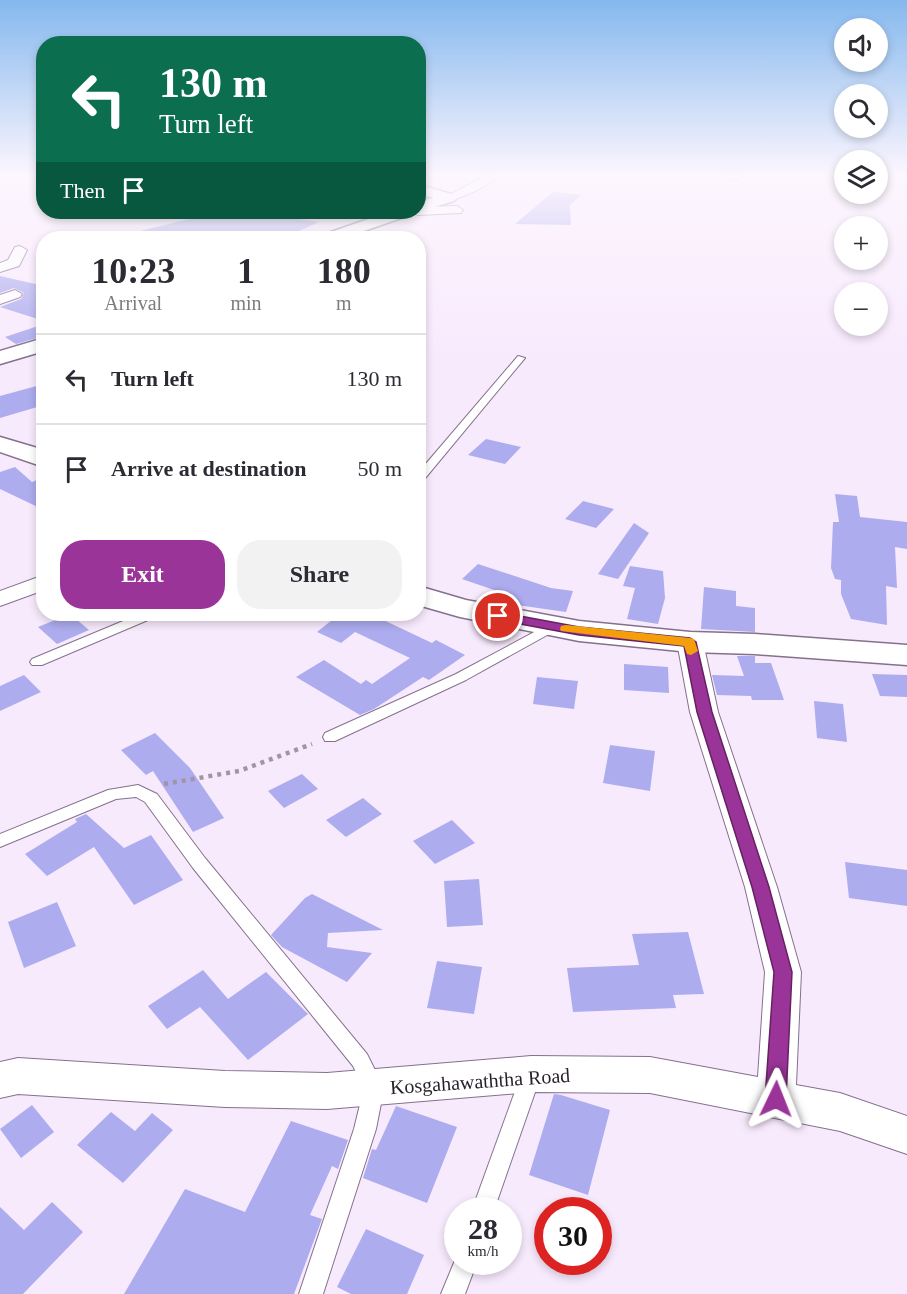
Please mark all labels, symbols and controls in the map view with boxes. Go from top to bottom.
map controls [834,18,888,336]
button: sound [834,18,888,72]
icon: left [60,60,138,138]
text: 130 m [159,60,268,106]
button: search [834,84,888,138]
text: Turn left [159,109,253,139]
button: layers [834,150,888,204]
icon: arrive [117,174,150,207]
text: Then [60,178,105,203]
button: + [834,216,888,270]
text: 10:23 [91,251,175,291]
text: 1 [237,251,255,291]
text: 180 [317,251,371,291]
button: − [834,282,888,336]
text: Arrival [104,292,162,314]
text: min [230,292,262,314]
text: m [336,292,352,314]
icon: left [60,363,93,396]
text: Turn left [111,366,194,391]
text: 130 m [346,366,402,391]
icon: arrive [60,453,93,486]
text: Arrive at destination [111,456,307,481]
text: 50 m [357,456,402,481]
button: Exit [60,540,225,609]
button: Share [237,540,402,609]
pin [472,590,523,641]
icon: arrive [481,599,514,632]
street label: Kosgahawaththa Road [389,1064,571,1099]
position arrow [744,1067,808,1131]
speed limit sign: 30 [534,1197,612,1275]
text: 28 [468,1212,498,1245]
text: km/h [468,1243,498,1259]

